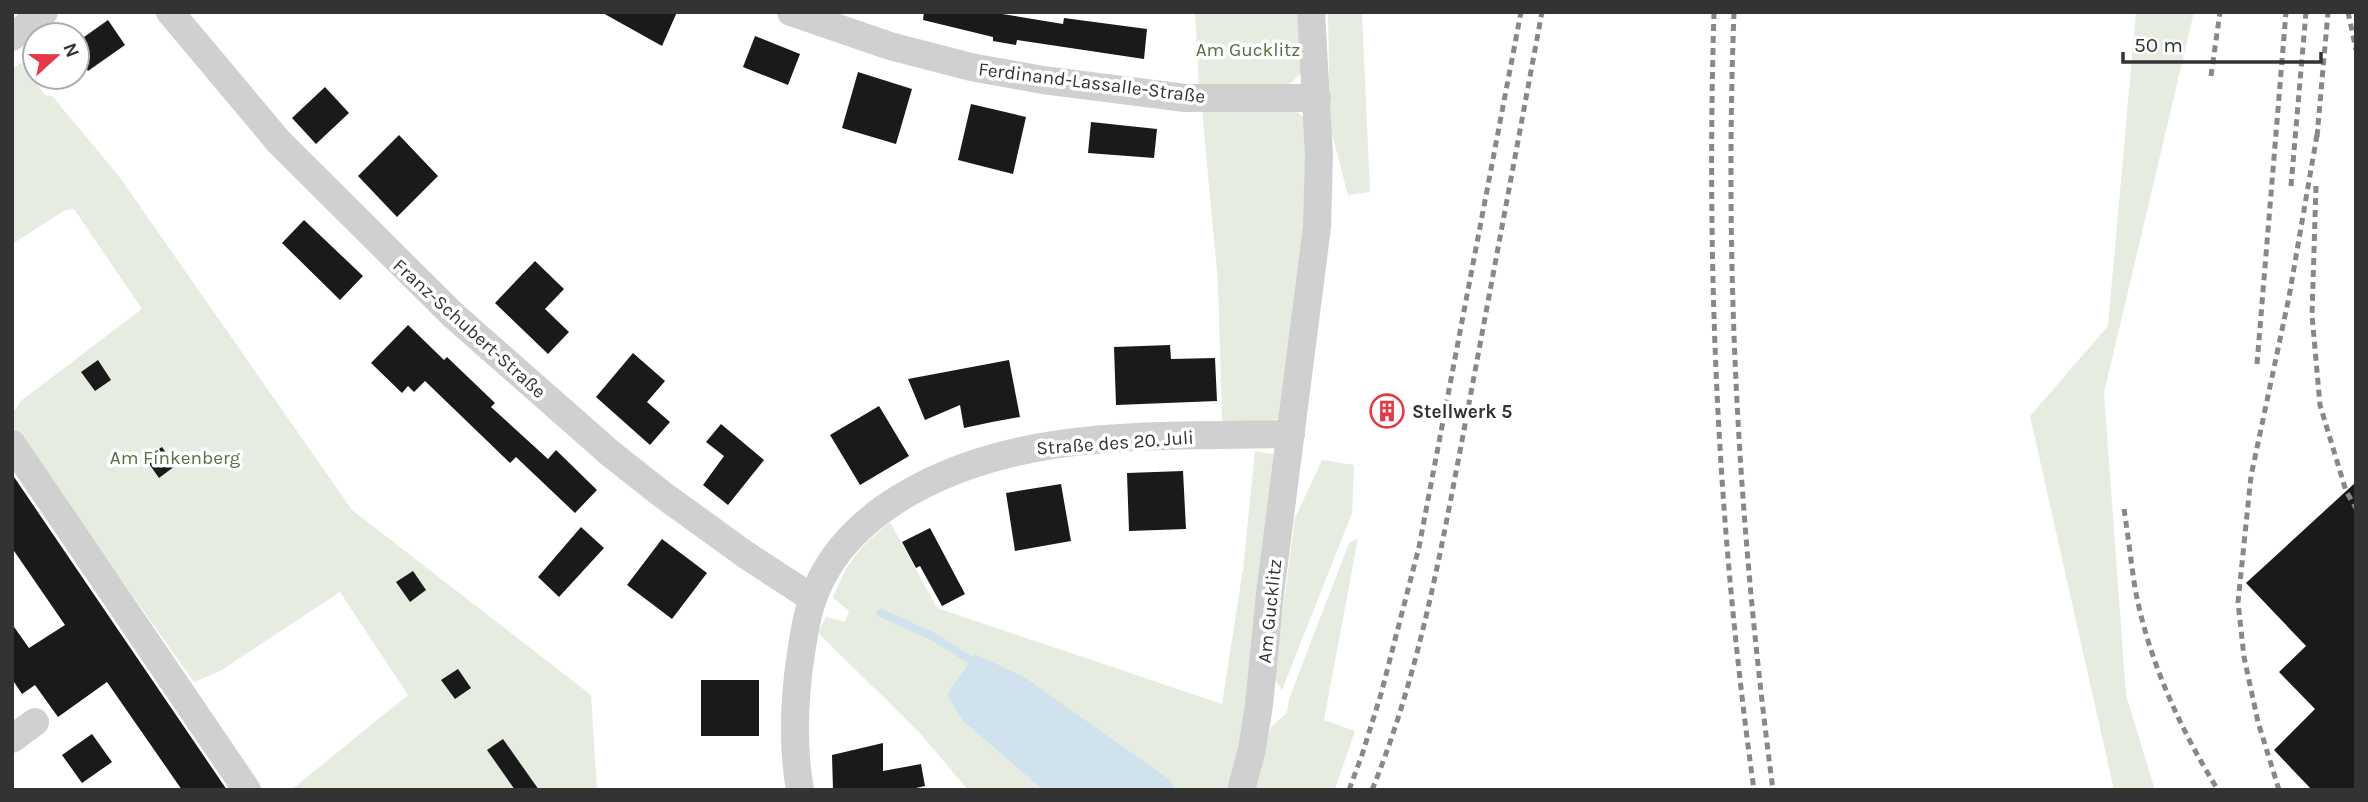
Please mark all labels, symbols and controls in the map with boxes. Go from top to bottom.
north arrow [21,21,91,91]
scale bar [2123,21,2321,65]
text: 50 m [2134,33,2183,57]
park label: Am Gucklitz [1196,39,1300,61]
text: N [58,40,84,61]
street label: Ferdinand-Lassalle-Straße [977,58,1207,108]
street label: Franz-Schubert-Straße [389,254,550,403]
building icon: Stellwerk 5 [1368,392,1406,430]
place label: Stellwerk 5 [1412,401,1512,423]
street label: Straße des 20. Juli [1036,427,1195,459]
park label: Am Finkenberg [110,447,241,469]
street label: Am Gucklitz [1254,558,1286,664]

